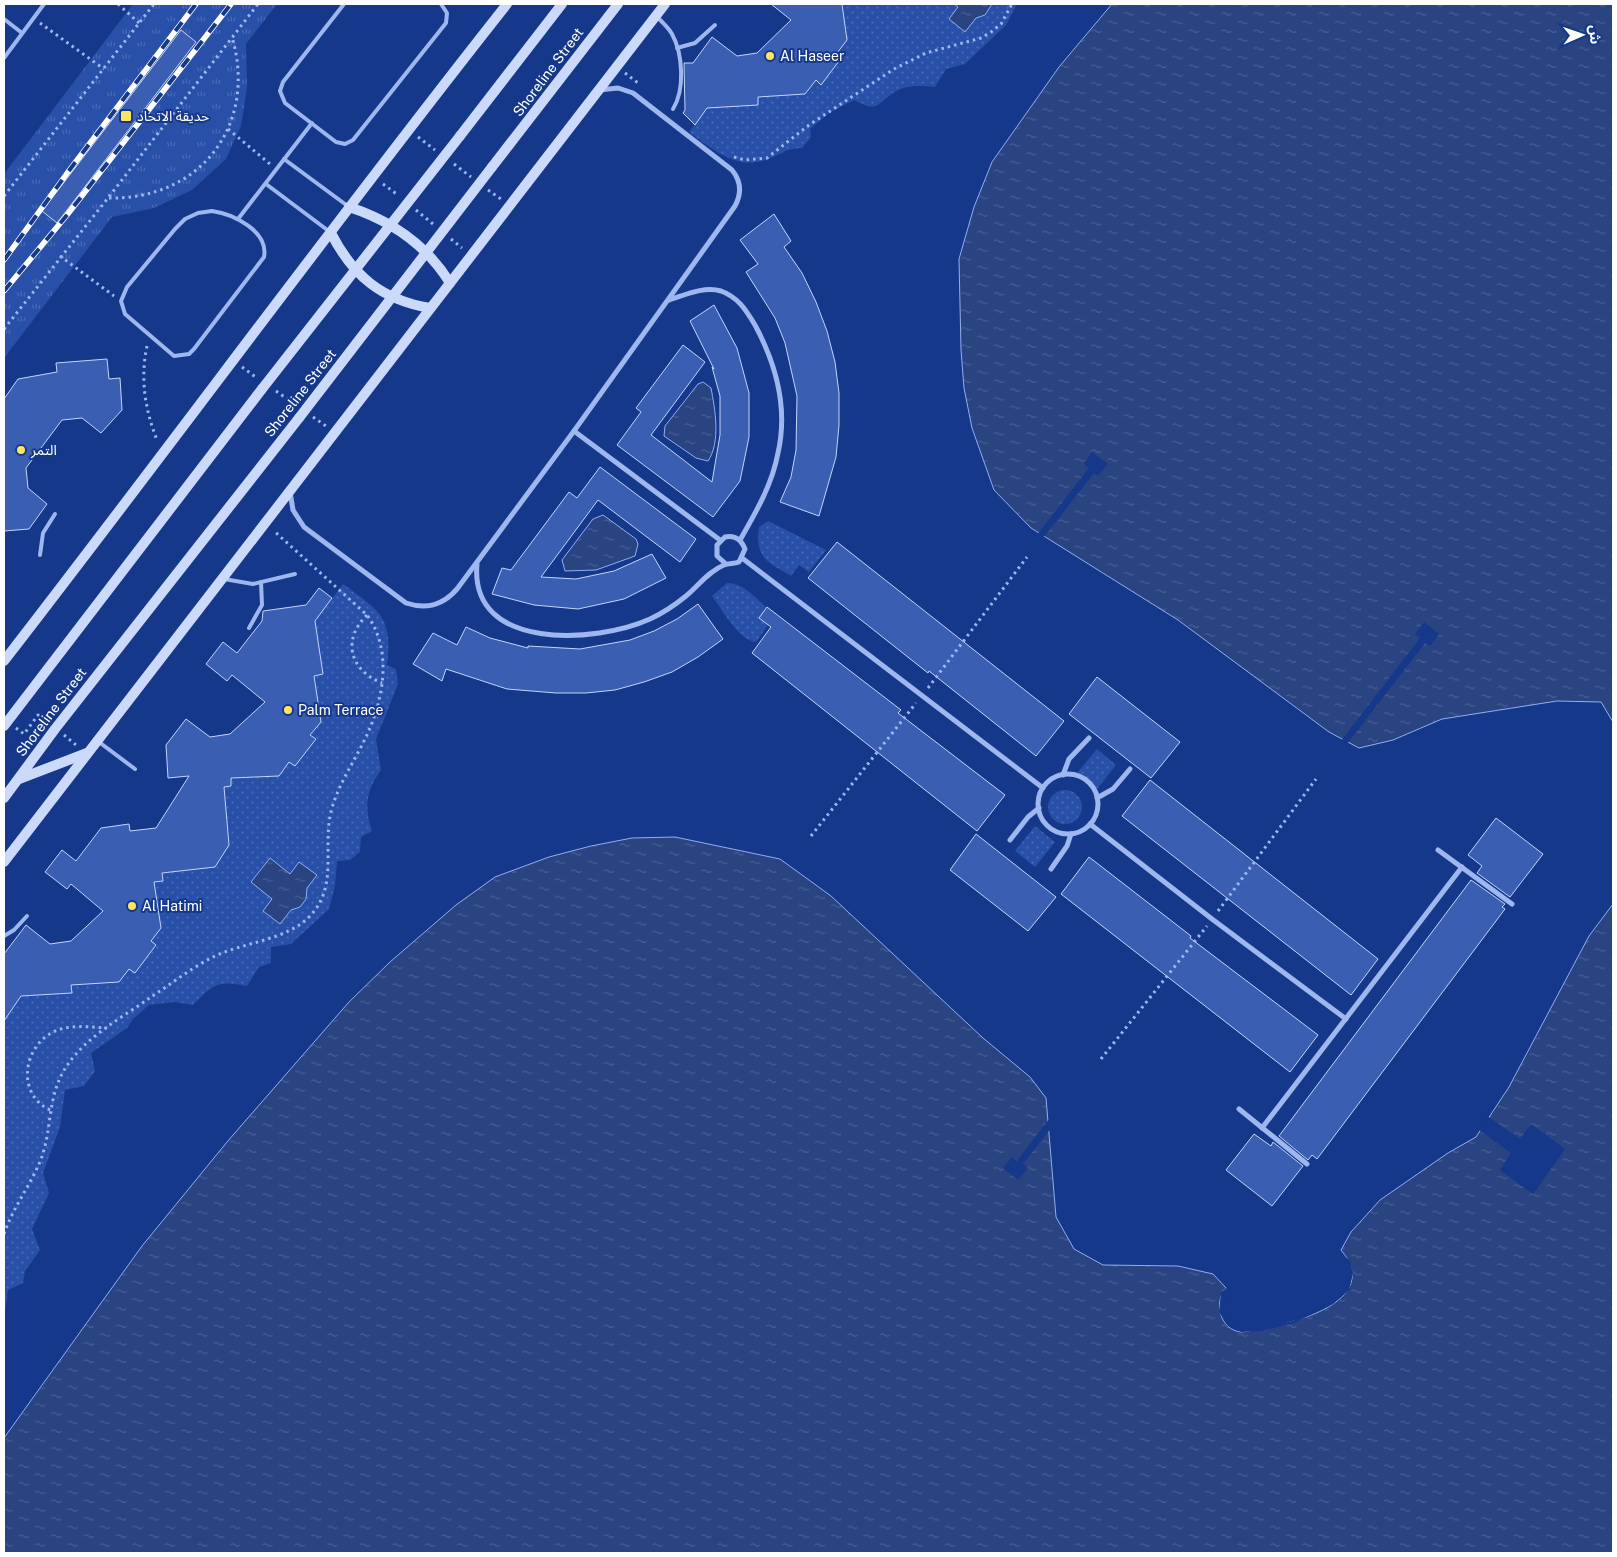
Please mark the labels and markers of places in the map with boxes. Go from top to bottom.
place label: Al Haseer [780,48,844,64]
marker: Al Haseer [764,50,776,62]
place label: حديقة الاتحاد [137,108,209,124]
marker: حديقة الاتحاد [119,109,133,123]
place label: التمر [30,442,57,459]
marker: التمر [15,444,27,456]
place label: Palm Terrace [298,702,383,718]
marker: Palm Terrace [282,704,294,716]
place label: Al Hatimi [142,898,202,914]
marker: Al Hatimi [126,900,138,912]

